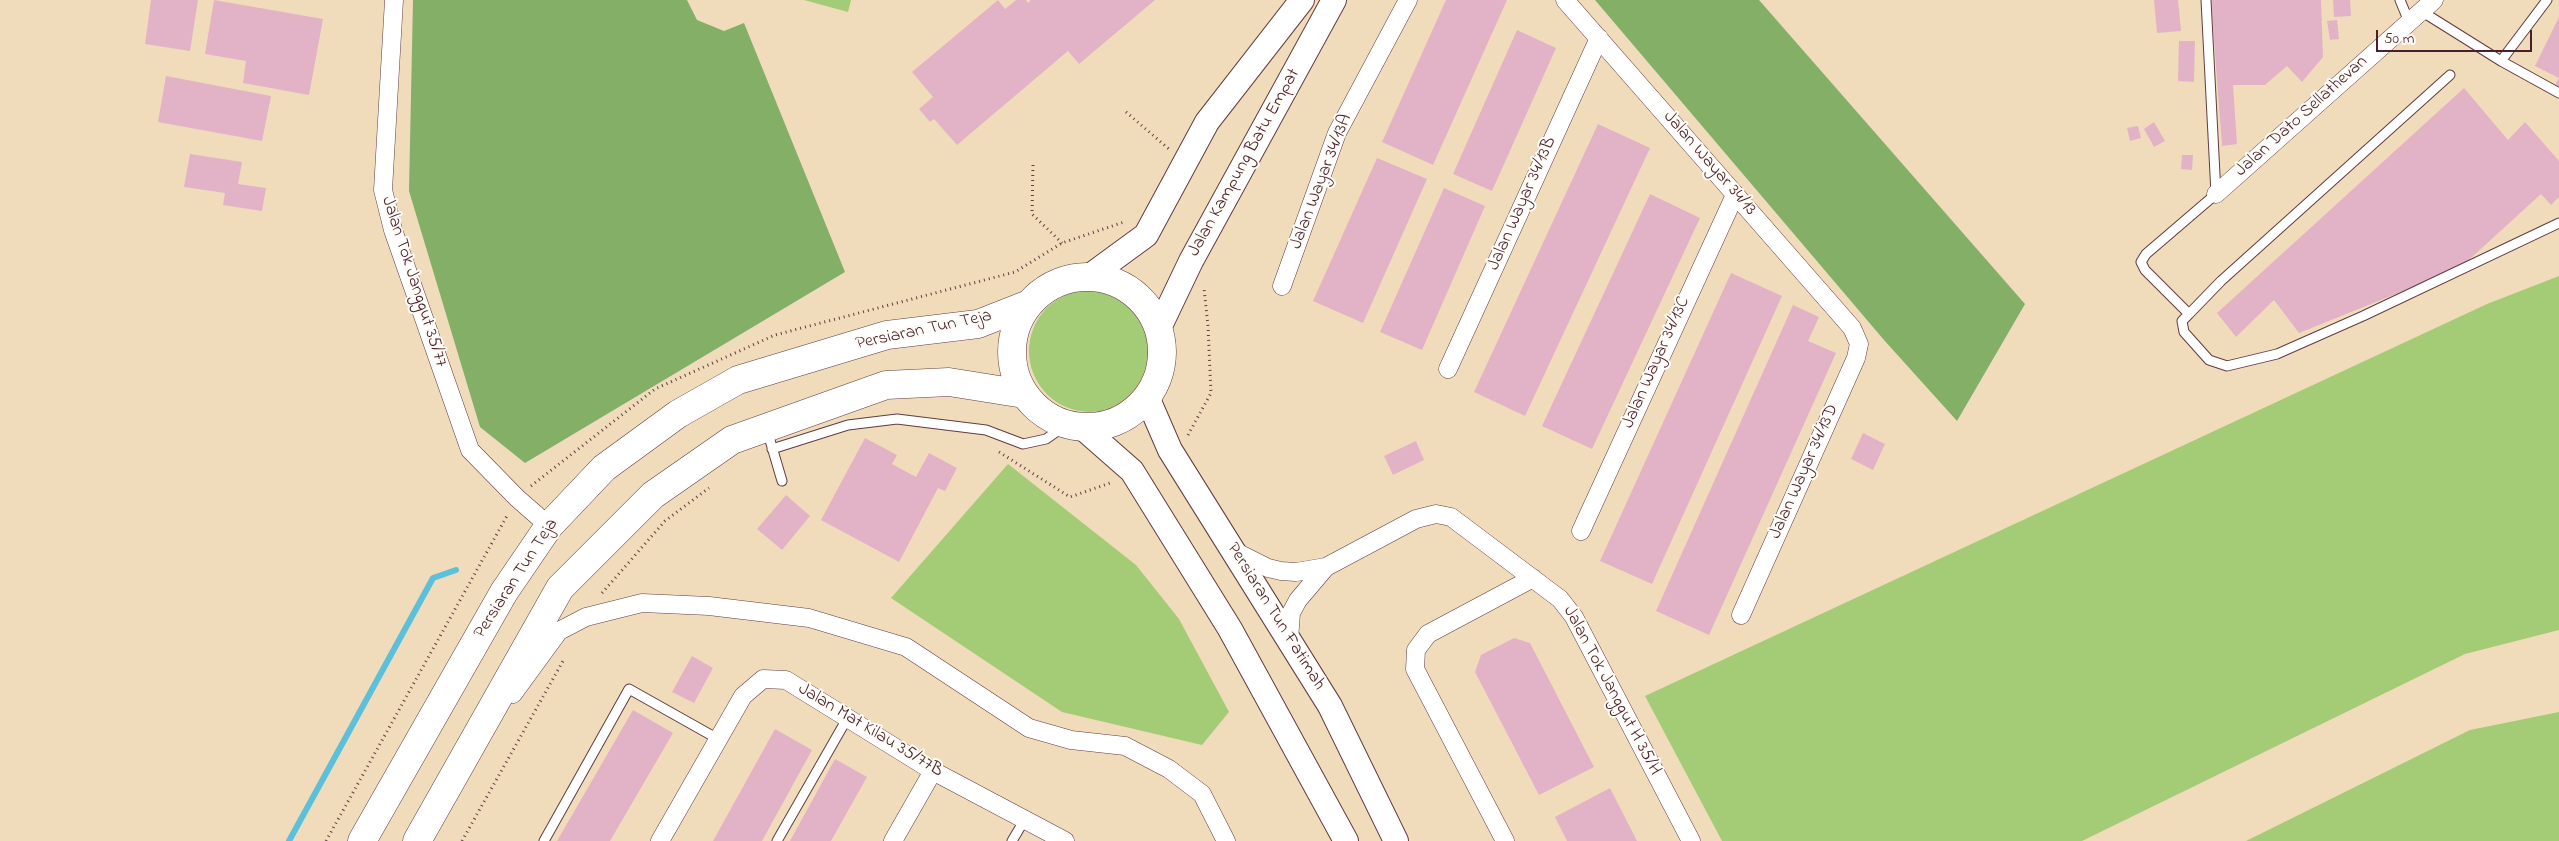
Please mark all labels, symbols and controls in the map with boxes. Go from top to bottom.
scale bar [2379,20,2535,52]
text: 50 m [2384,28,2414,50]
street label: Jalan Dato Sellathevan [2231,52,2373,182]
street label: Jalan Kampung Batu Empat [1184,65,1306,261]
street label: Jalan Wayar 34/13 [1658,107,1760,221]
street label: Jalan Wayar 34/13A [1286,111,1358,253]
street label: Jalan Wayar 34/13B [1484,134,1562,274]
street label: Jalan Tok Janggut 35/77 [375,194,451,370]
street label: Jalan Wayar 34/13C [1618,294,1696,432]
street label: Persiaran Tun Teja [854,306,994,356]
street label: Jalan Wayar 34/13D [1766,401,1844,543]
street label: Persiaran Tun Teja [470,515,564,643]
street label: Persiaran Tun Fatimah [1221,539,1329,695]
street label: Jalan Tok Janggut H 35/H [1557,603,1665,779]
street label: Jalan Mat Kilau 35/77B [793,679,947,783]

